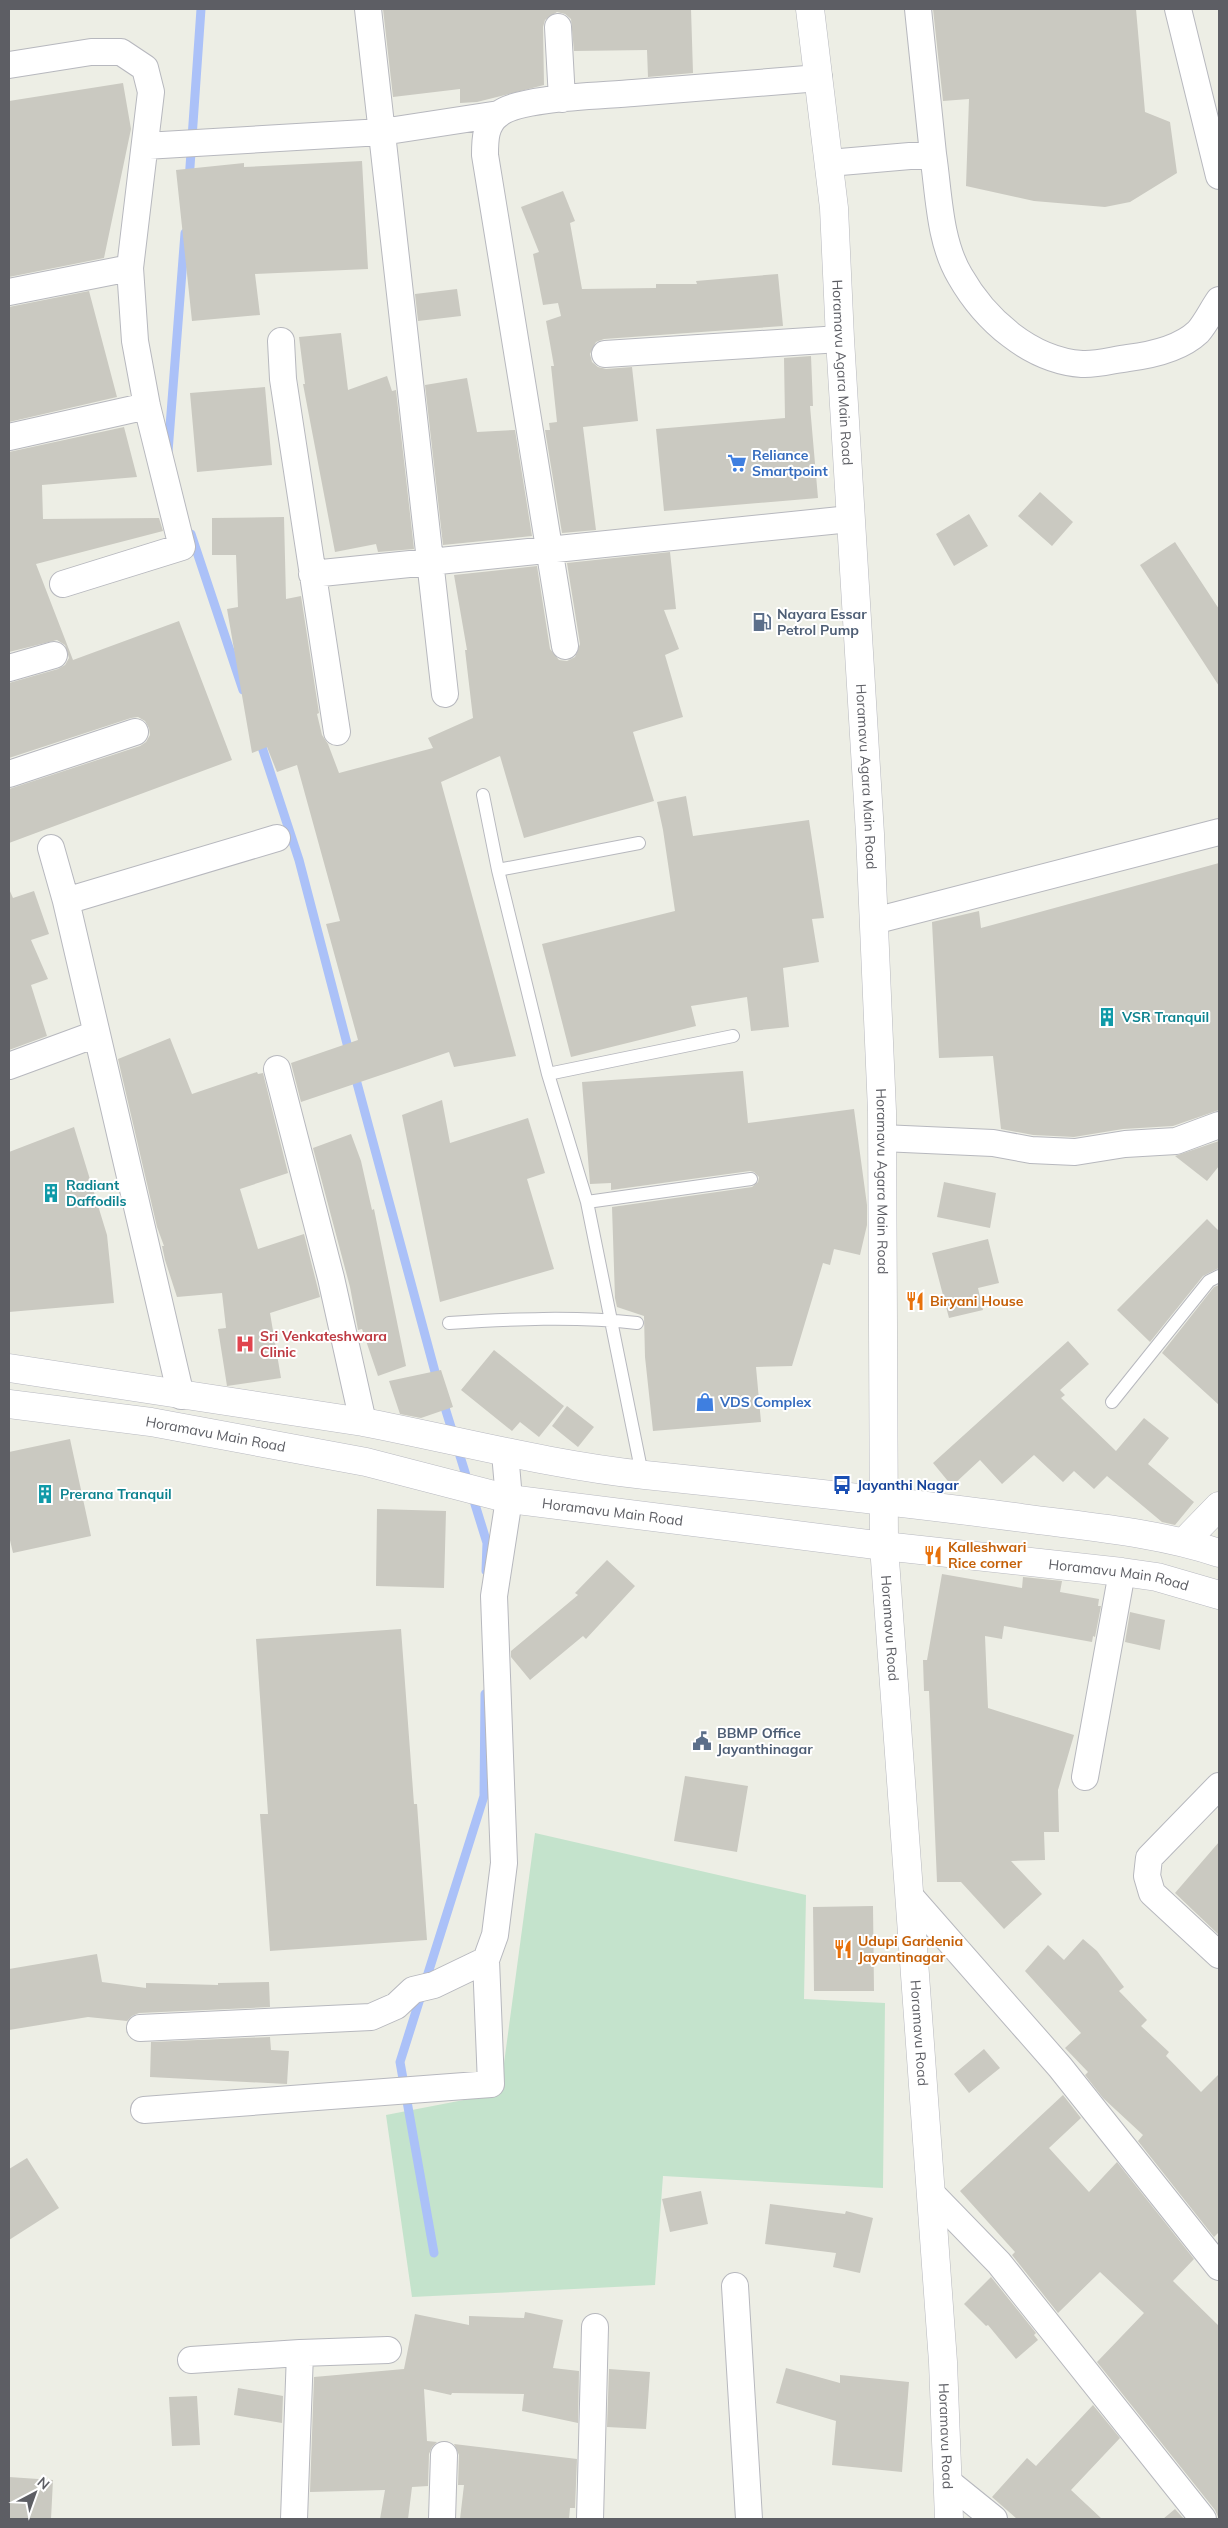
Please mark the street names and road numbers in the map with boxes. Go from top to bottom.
street label: Horamavu Agara Main Road [828,279,857,466]
street label: Horamavu Agara Main Road [852,683,881,870]
street label: Horamavu Agara Main Road [872,1088,892,1274]
street label: Horamavu Main Road [144,1412,287,1456]
street label: Horamavu Main Road [541,1494,684,1530]
street label: Horamavu Main Road [1048,1555,1191,1595]
street label: Horamavu Road [877,1574,903,1682]
street label: Horamavu Road [906,1979,932,2087]
street label: Horamavu Road [935,2383,957,2490]

